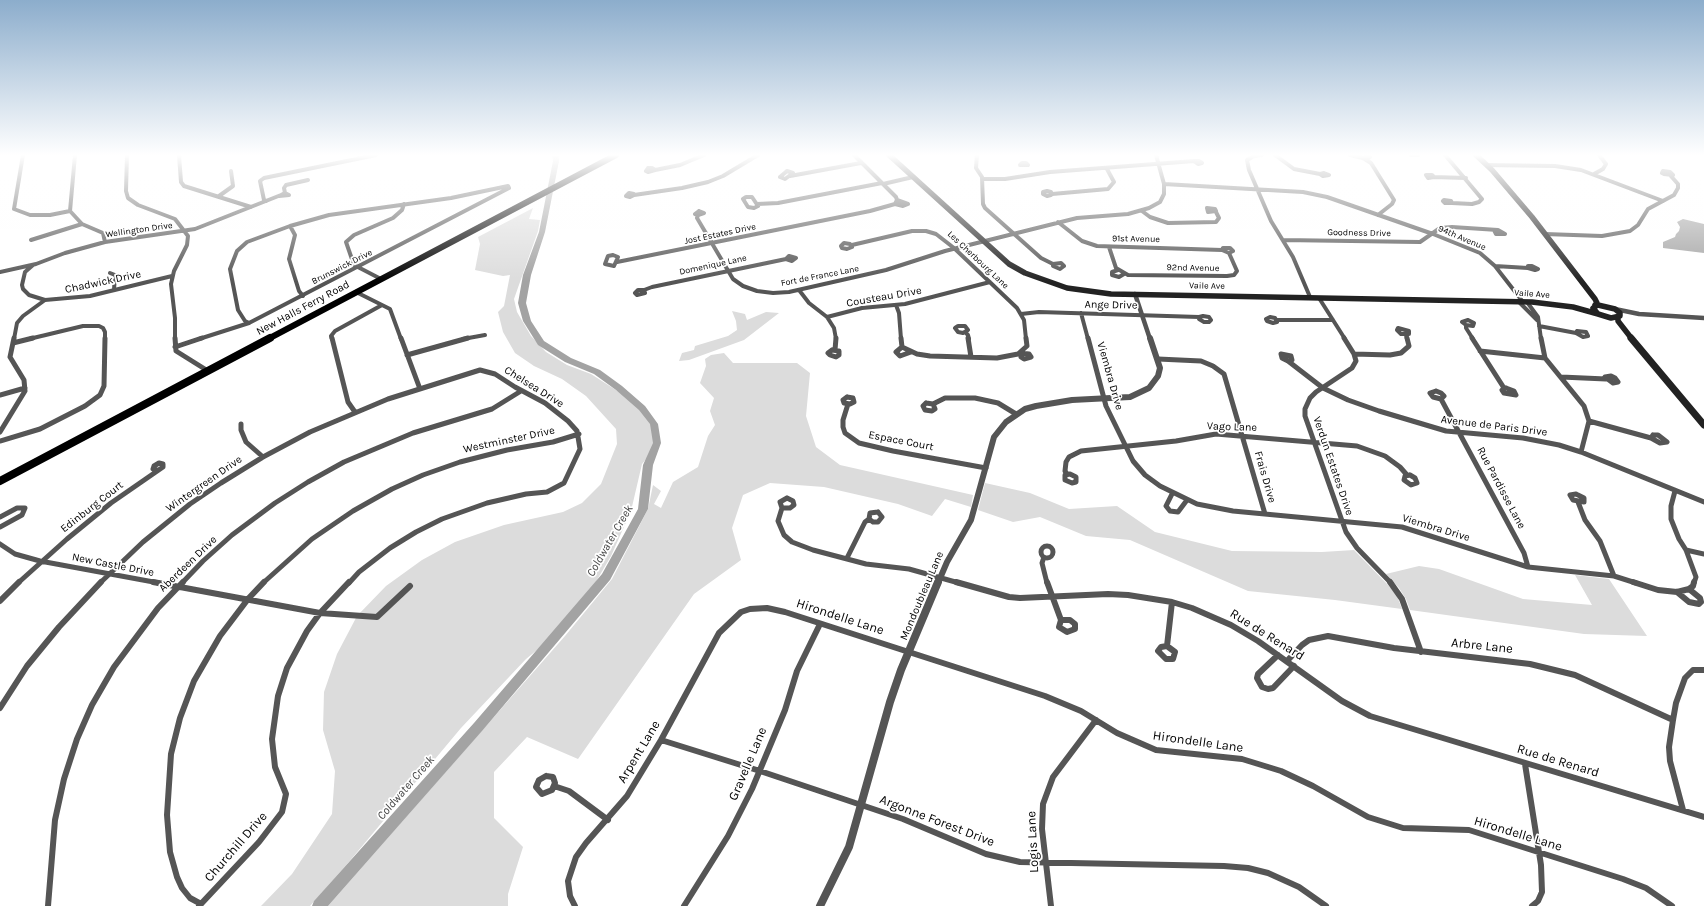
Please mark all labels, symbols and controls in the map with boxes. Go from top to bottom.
street label: Wellington Drive [105,220,173,240]
street label: Jost Estates Drive [683,221,757,247]
street label: 94th Avenue [1437,223,1487,253]
street label: Goodness Drive [1327,227,1391,239]
street label: Les Cherbourg Lane [945,229,1011,291]
street label: 91st Avenue [1112,233,1160,245]
street label: Brunswick Drive [310,247,374,287]
street label: Domenique Lane [678,253,748,277]
street label: 92nd Avenue [1166,262,1220,274]
street label: Fort de France Lane [780,263,860,289]
street label: Chadwick Drive [64,268,142,296]
street label: New Halls Ferry Road [254,278,352,338]
street label: Vaile Ave [1189,280,1225,292]
street label: Cousteau Drive [845,284,923,310]
street label: Vaile Ave [1514,287,1550,301]
street label: Ange Drive [1084,298,1138,312]
street label: Viembra Drive [1094,340,1126,412]
street label: Chelsea Drive [502,363,566,411]
street label: Avenue de Paris Drive [1440,413,1548,439]
street label: Verdun Estates Drive [1310,415,1356,517]
street label: Vago Lane [1207,420,1257,434]
street label: Westminster Drive [462,424,556,456]
street label: Espace Court [867,428,935,454]
street label: Rue Pardisse Lane [1474,445,1528,531]
street label: Frais Drive [1251,450,1279,504]
street label: Wintergreen Drive [163,453,245,515]
street label: Edinburg Court [58,478,126,536]
water label: Coldwater Creek [584,503,636,579]
street label: Viembra Drive [1400,511,1472,545]
street label: Aberdeen Drive [156,533,220,595]
street label: Mondoubleau Lane [897,550,947,642]
street label: New Castle Drive [71,551,155,579]
street label: Hirondelle Lane [794,595,886,639]
street label: Rue de Renard [1227,606,1307,664]
street label: Arbre Lane [1450,635,1514,657]
street label: Arpent Lane [614,718,664,786]
street label: Gravelle Lane [726,725,770,803]
street label: Hirondelle Lane [1152,728,1244,756]
street label: Rue de Renard [1515,741,1601,781]
water label: Coldwater Creek [374,753,438,823]
street label: Argonne Forest Drive [877,792,997,850]
street label: Churchill Drive [201,809,271,885]
street label: Logis Lane [1024,811,1042,873]
street label: Hirondelle Lane [1472,813,1564,855]

